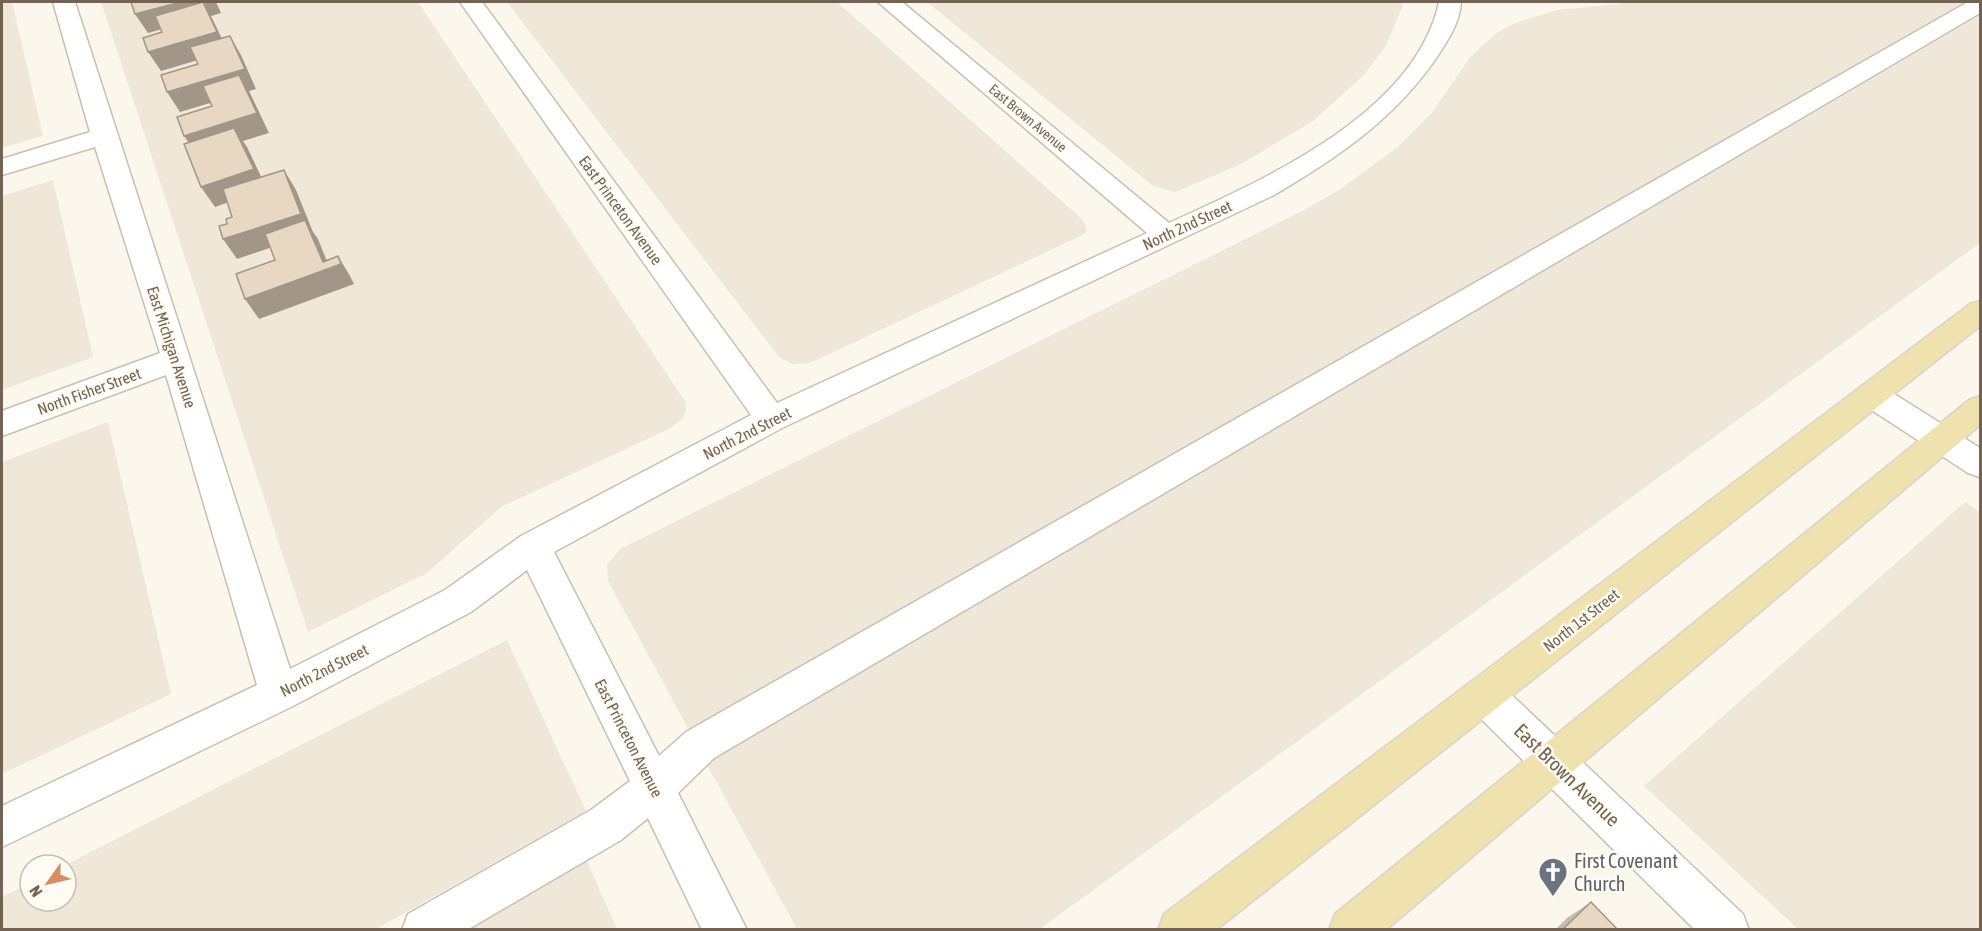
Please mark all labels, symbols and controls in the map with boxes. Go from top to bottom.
street label: East Brown Avenue [986,81,1070,155]
street label: East Princeton Avenue [575,152,667,268]
street label: North 2nd Street [1140,196,1235,253]
street label: East Michigan Avenue [143,284,200,410]
street label: North Fisher Street [35,364,144,418]
street label: North 2nd Street [700,403,794,463]
street label: North 1st Street [1540,585,1623,655]
street label: North 2nd Street [277,640,371,700]
street label: East Princeton Avenue [591,676,667,800]
street label: East Brown Avenue [1510,719,1625,831]
place label: First Covenant Church [1574,849,1678,895]
north arrow [18,853,78,913]
church icon: First Covenant Church [1537,856,1569,898]
text: N [25,882,46,900]

